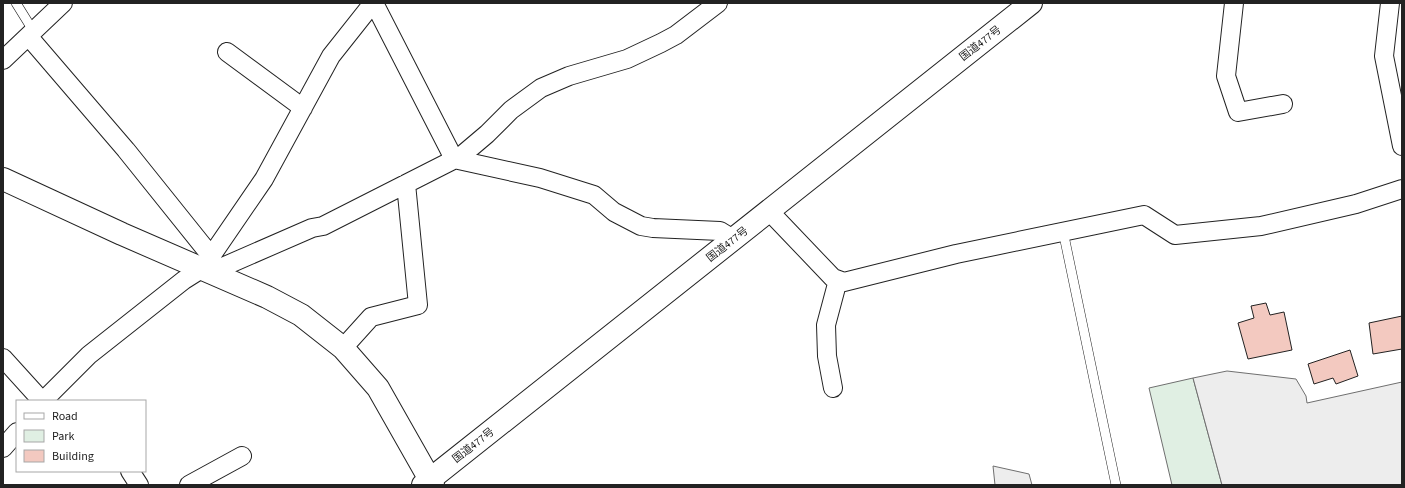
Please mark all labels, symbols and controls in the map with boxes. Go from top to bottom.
street label: 国道477号 [956,22,1004,65]
street label: 国道477号 [703,223,751,266]
legend [16,400,146,472]
text: Road [52,408,78,425]
street label: 国道477号 [449,424,497,467]
text: Park [52,428,74,445]
text: Building [52,448,94,465]

